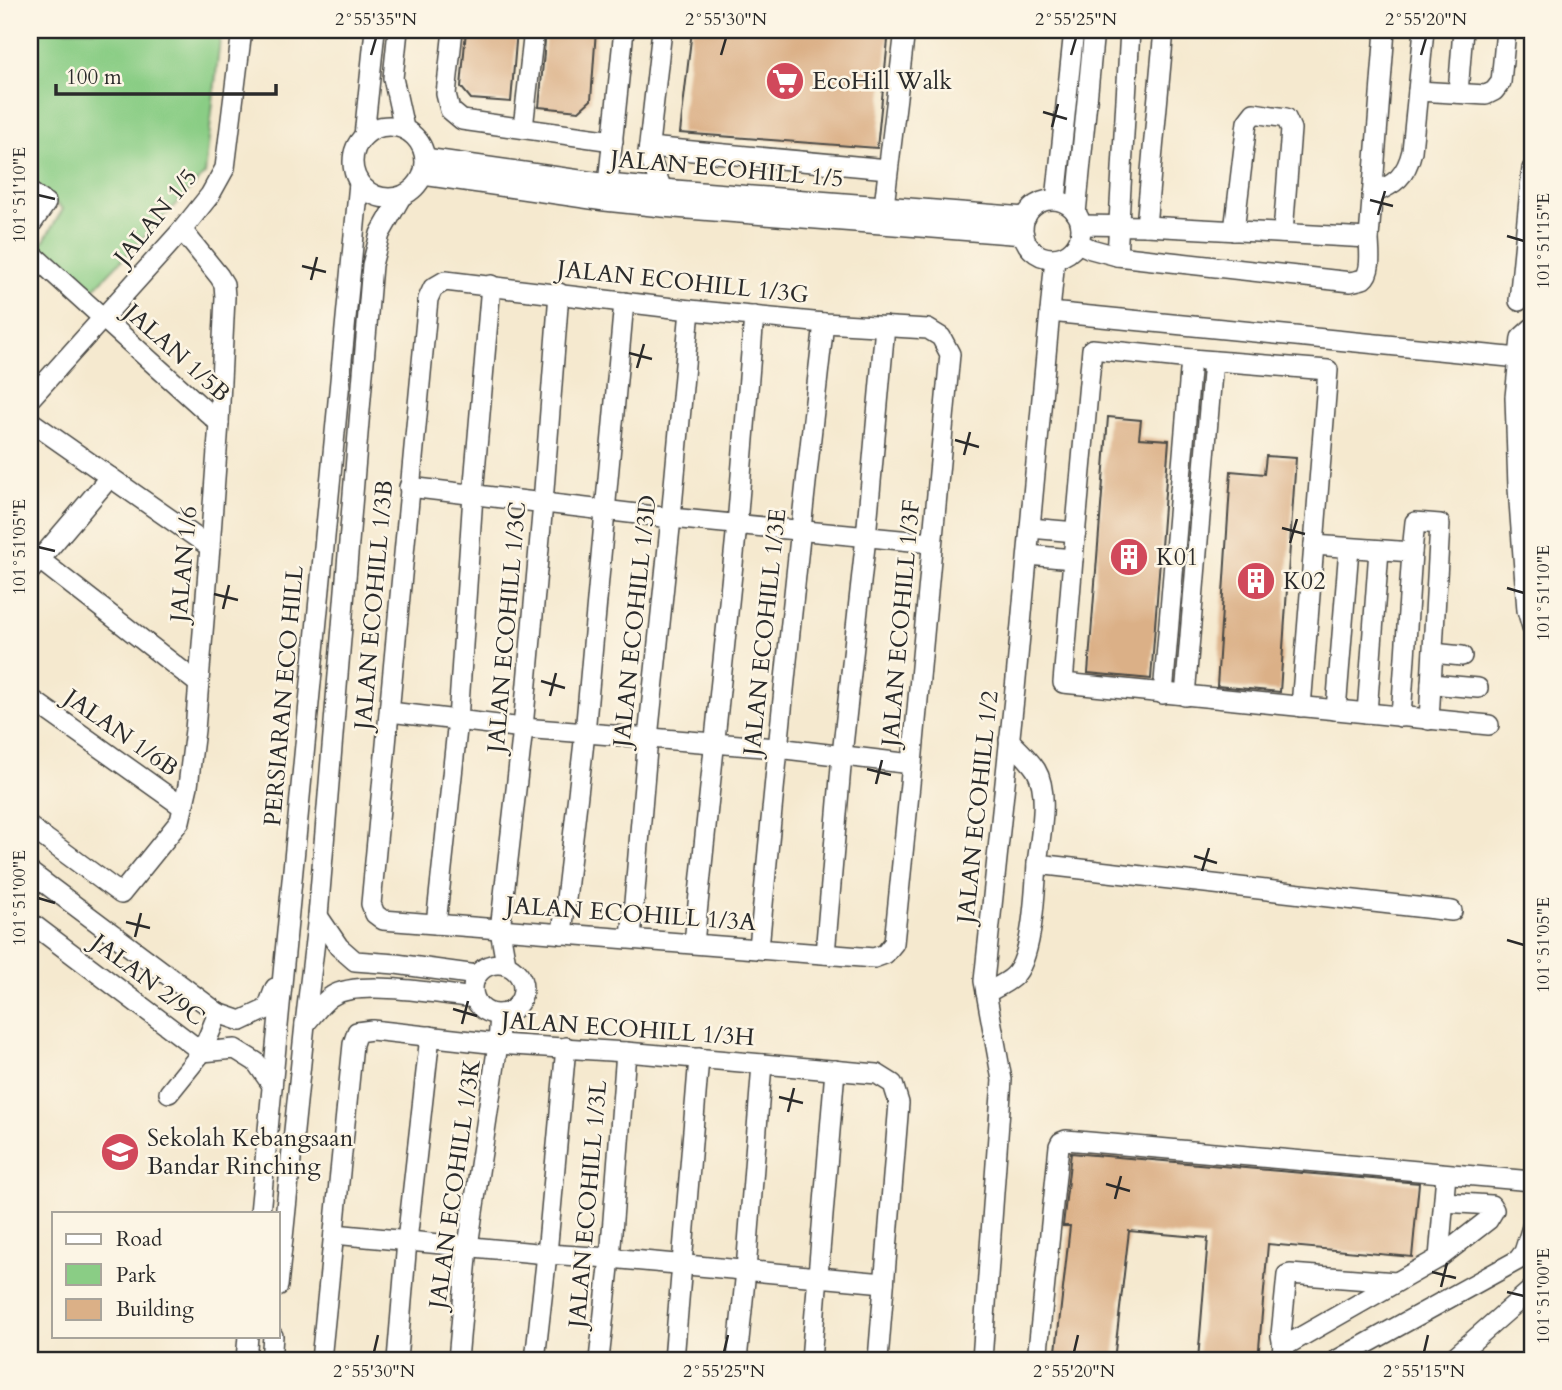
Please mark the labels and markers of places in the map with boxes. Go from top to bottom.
supermarket icon: EcoHill Walk [764,60,806,102]
place label: EcoHill Walk [812,65,952,98]
building icon: K01 [1108,536,1150,578]
place label: K01 [1156,541,1198,574]
building icon: K02 [1235,560,1277,602]
place label: K02 [1283,565,1325,598]
place label: Sekolah Kebangsaan Bandar Rinching [147,1122,354,1183]
school or university icon: Sekolah Kebangsaan Bandar Rinching [99,1131,141,1173]

